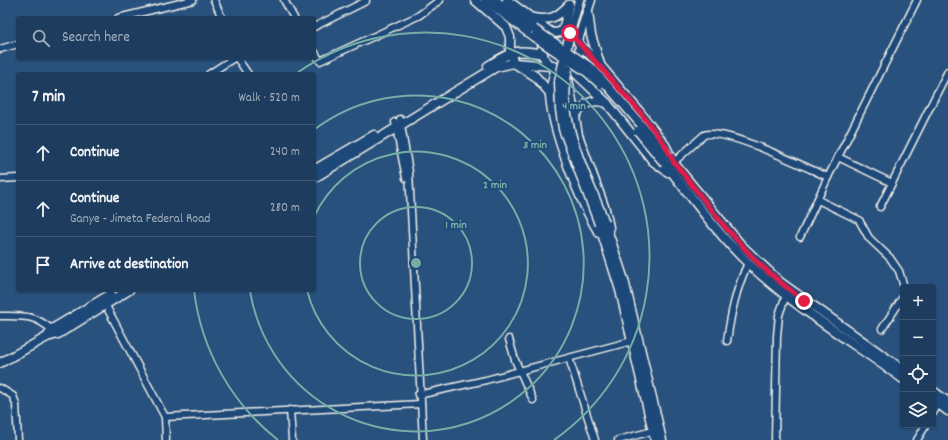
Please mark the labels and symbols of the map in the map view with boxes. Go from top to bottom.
route start [561,24,579,42]
text: 4 min [562,98,586,115]
text: 3 min [523,137,547,154]
text: 2 min [483,177,507,194]
text: 1 min [445,217,467,234]
centre of rings [409,256,423,270]
route end [795,292,813,310]

